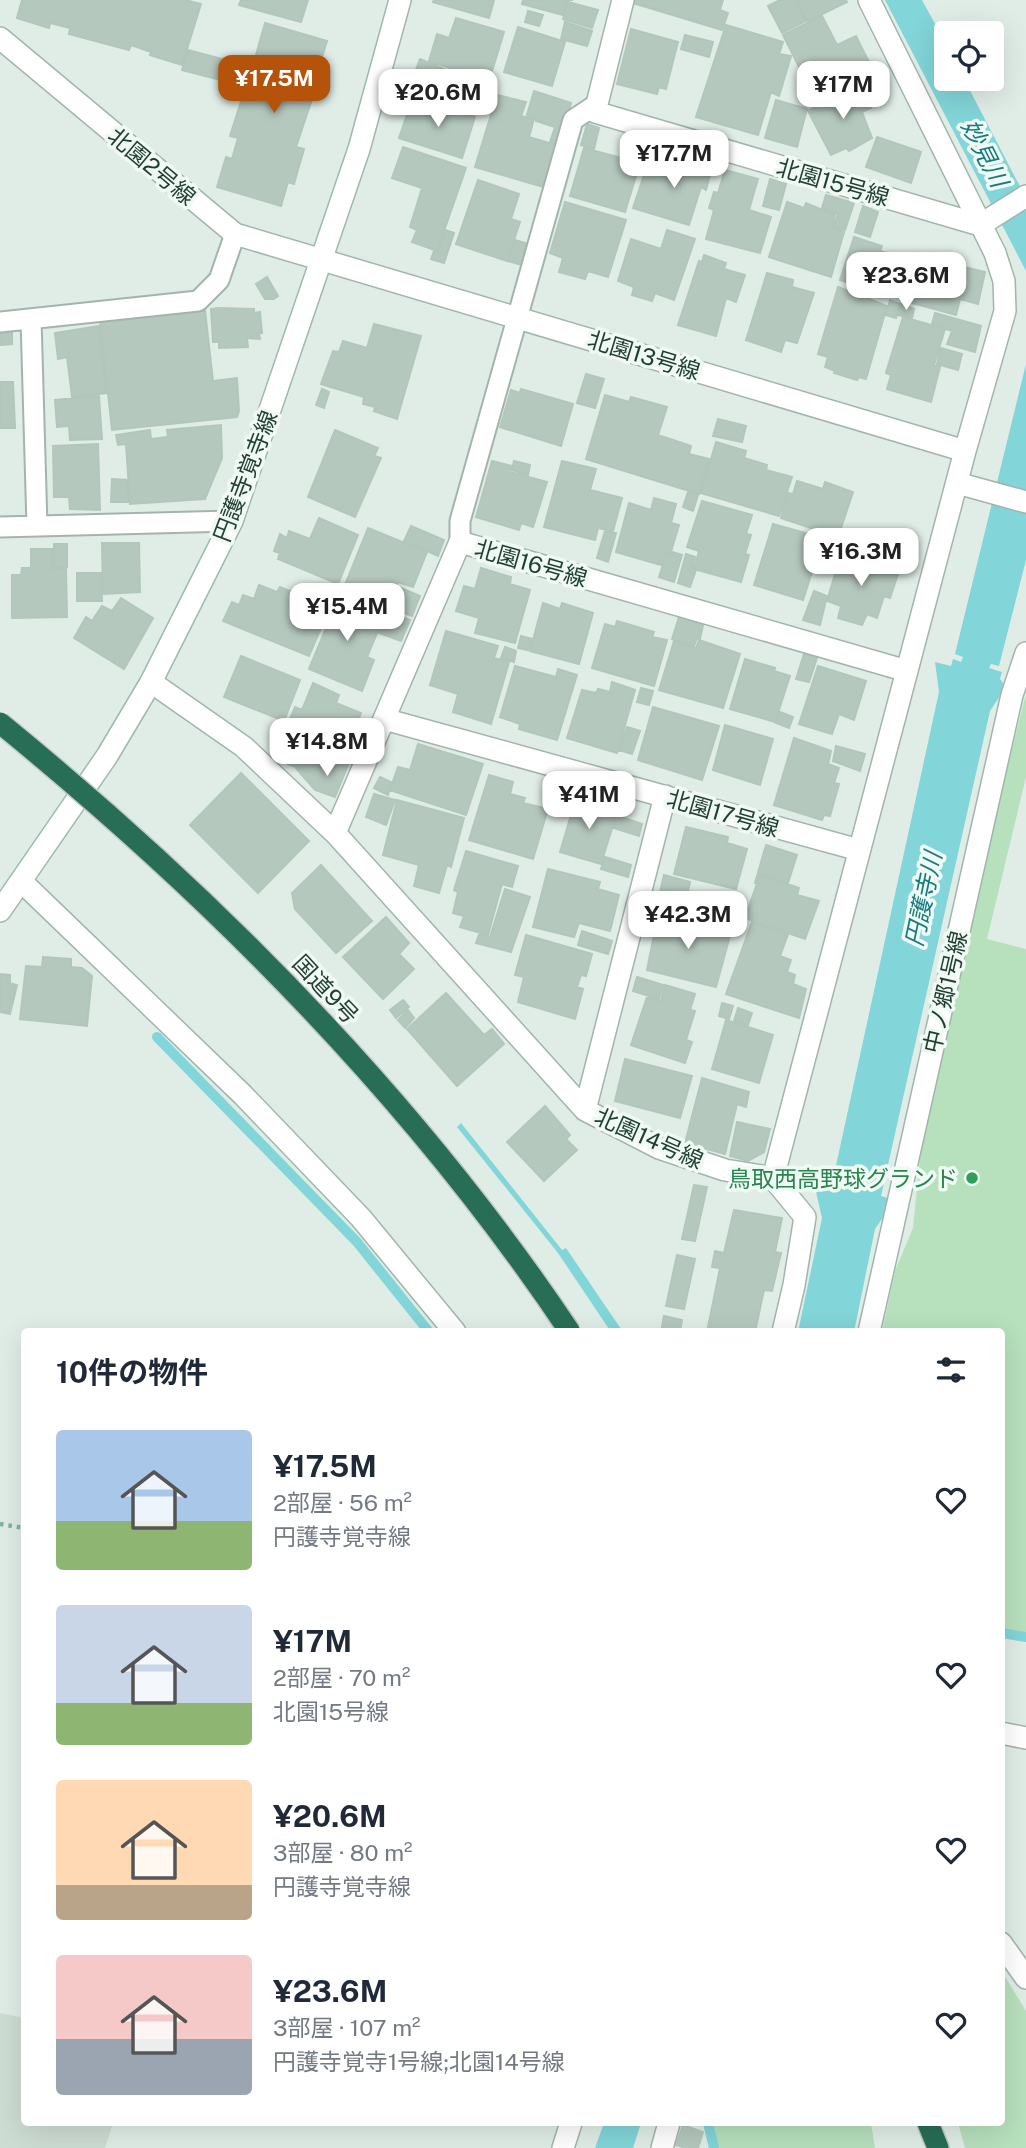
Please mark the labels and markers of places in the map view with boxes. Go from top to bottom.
pin: ¥17.5M [217,55,331,115]
pin: ¥17M [802,61,884,121]
pin: ¥20.6M [381,69,495,129]
pin: ¥17.7M [617,130,731,190]
pin: ¥23.6M [849,252,963,312]
pin: ¥16.3M [804,528,918,588]
pin: ¥15.4M [290,584,404,643]
pin: ¥14.8M [270,718,384,778]
pin: ¥41M [548,772,630,831]
pin: ¥42.3M [631,892,745,951]
place label: 鳥取西高野球グランド [728,1165,958,1192]
marker: 鳥取西高野球グランド [964,1170,980,1186]

